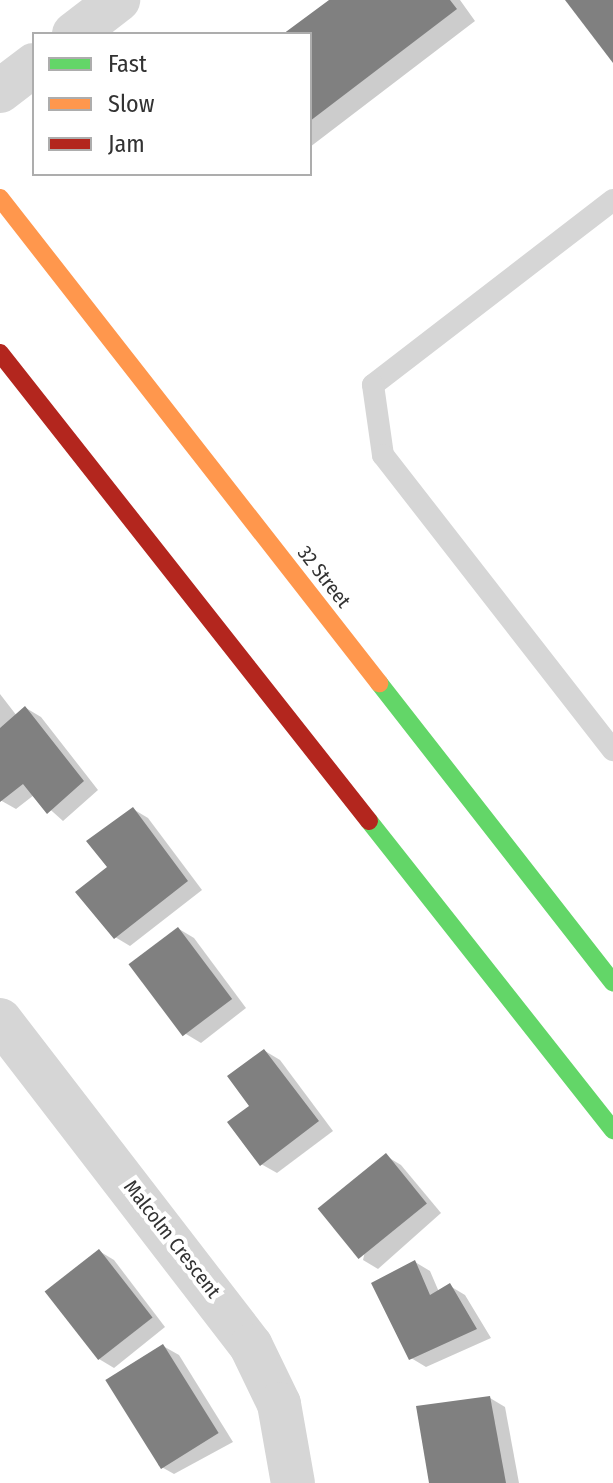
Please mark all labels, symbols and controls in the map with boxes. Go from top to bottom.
legend [32,32,312,176]
text: Fast [108,50,147,78]
text: Slow [108,90,154,118]
text: Jam [108,130,145,158]
street label: 32 Street [293,541,355,613]
street label: Malcolm Crescent [119,1175,225,1303]

